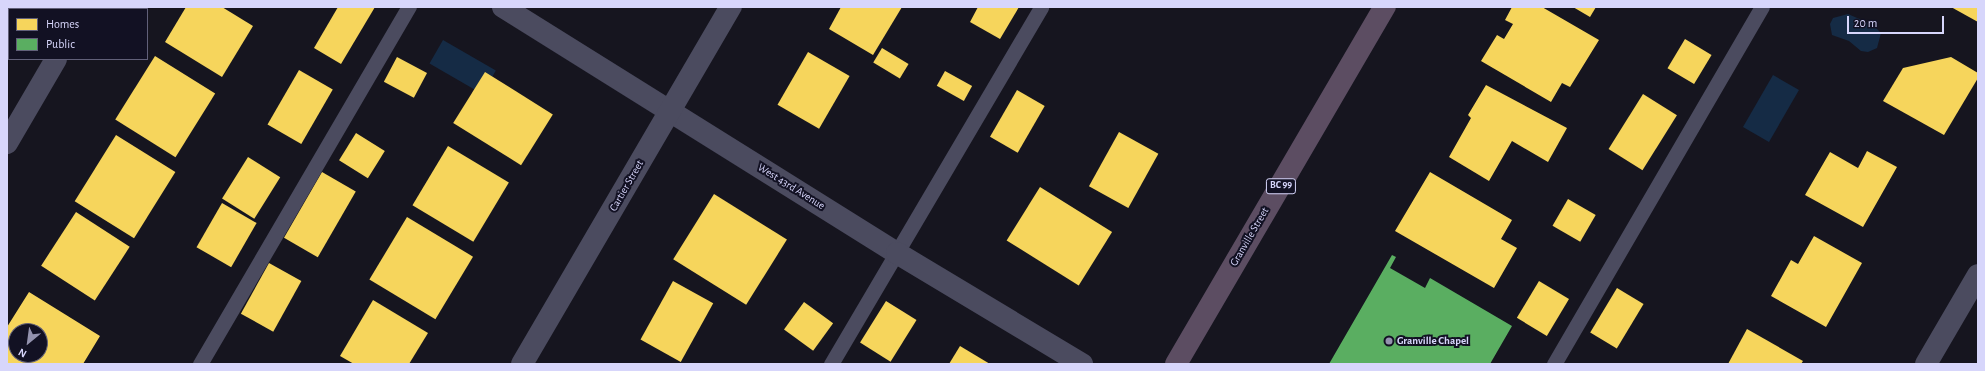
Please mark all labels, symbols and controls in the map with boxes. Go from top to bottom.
legend [8,8,148,60]
scale bar [1849,8,1946,34]
text: 20 m [1854,17,1877,29]
text: Homes [46,18,79,30]
text: Public [46,38,75,50]
street label: Cartier Street [607,158,647,214]
street label: West 43rd Avenue [755,161,827,213]
road number: BC 99 [1265,178,1297,194]
street label: Granville Street [1228,205,1272,269]
north arrow [8,323,48,363]
place label: Granville Chapel [1397,334,1469,348]
marker: Granville Chapel [1384,336,1394,346]
text: N [16,346,28,360]

